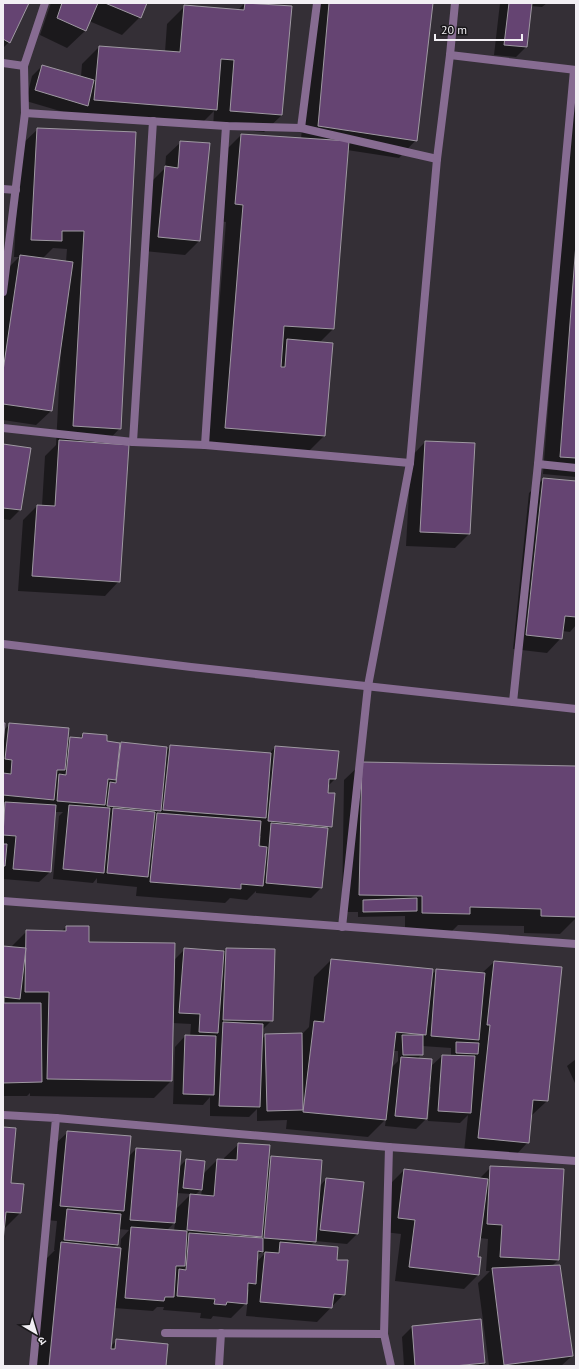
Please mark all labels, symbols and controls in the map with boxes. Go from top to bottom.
scale bar [435,16,522,42]
text: 20 m [441,22,467,37]
north arrow [16,1313,56,1353]
text: उ [35,1333,49,1349]

